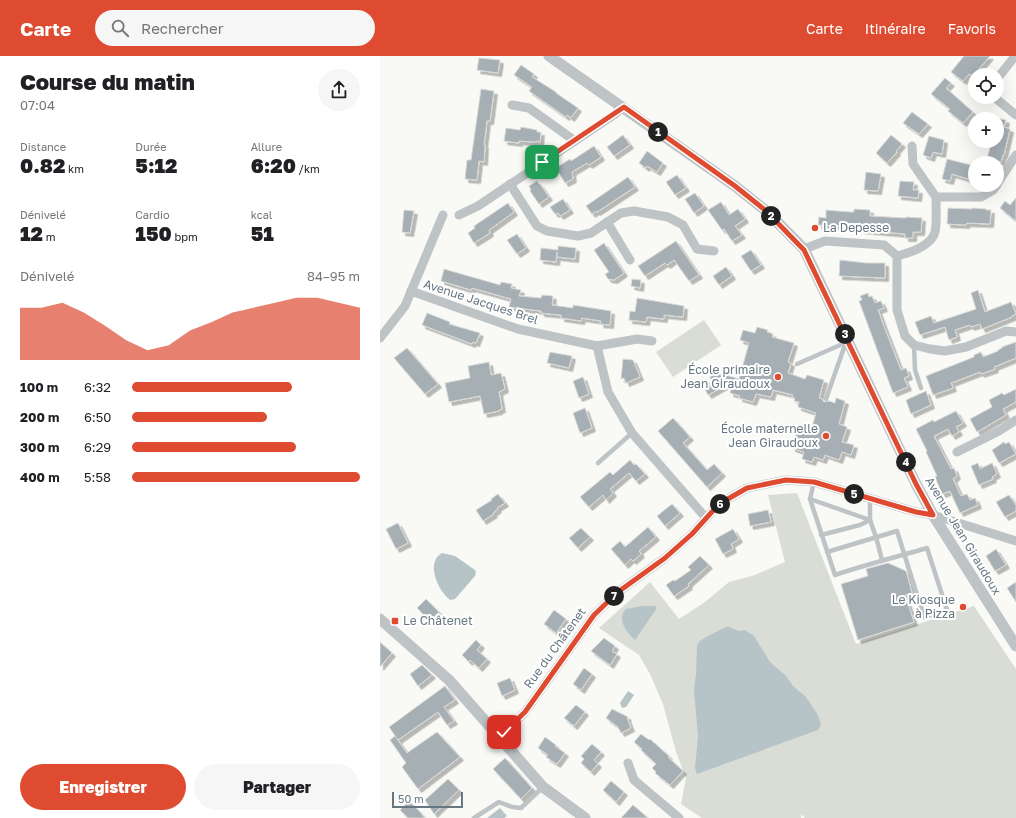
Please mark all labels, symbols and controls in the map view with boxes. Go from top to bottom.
search box [95,10,375,46]
text: Carte [20,17,71,40]
icon: search [109,17,131,39]
text: Rechercher [141,19,224,37]
text: Carte [806,20,843,37]
text: Itinéraire [865,20,926,37]
text: Favoris [948,20,996,37]
text: Course du matin [20,68,195,95]
map controls [968,68,1004,192]
button: locate [968,68,1004,104]
button: share [318,69,360,111]
text: 07:04 [20,97,55,113]
button: + [968,112,1004,148]
pin: 1 [648,122,668,142]
text: 1 [655,125,661,138]
text: Distance [20,140,66,153]
text: Durée [135,140,167,153]
text: Allure [251,140,282,153]
pin [525,145,559,179]
icon: arrive [531,151,553,173]
text: 0.82 [20,153,65,177]
text: 5:12 [135,153,178,177]
text: 6:20 [251,153,296,177]
button: − [968,156,1004,192]
text: km [65,162,84,175]
text: /km [296,162,320,175]
pin: 2 [761,206,781,226]
text: Dénivelé [20,208,66,221]
text: Cardio [135,208,170,221]
text: kcal [251,208,272,221]
text: 2 [768,209,774,222]
place label: La Depesse [823,220,889,235]
text: 12 [20,221,43,245]
text: 150 [135,221,172,245]
text: 51 [251,221,274,245]
marker: La Depesse [810,223,820,233]
text: m [43,230,55,243]
text: bpm [172,230,198,243]
text: Dénivelé [20,268,74,284]
text: 84–95 m [307,268,360,284]
street label: Avenue Jacques Brel [422,276,541,327]
pin: 3 [835,324,855,344]
text: 3 [842,327,848,340]
place label: École primaire Jean Giraudoux [681,362,770,391]
marker: École primaire Jean Giraudoux [773,372,783,382]
text: 100 m [20,379,58,395]
text: 6:32 [84,379,111,395]
text: 200 m [20,409,59,425]
text: 6:50 [84,409,111,425]
place label: École maternelle Jean Giraudoux [721,421,818,450]
marker: École maternelle Jean Giraudoux [821,431,831,441]
text: 300 m [20,439,59,455]
text: 6:29 [84,439,111,455]
pin: 4 [896,452,916,472]
text: 4 [903,455,909,468]
text: 400 m [20,469,60,485]
text: 5:58 [84,469,111,485]
street label: Avenue Jean Giraudoux [922,474,1005,598]
pin: 5 [844,484,864,504]
text: 5 [851,487,857,500]
pin: 6 [710,494,730,514]
text: 6 [717,497,724,510]
pin: 7 [604,586,624,606]
text: 7 [611,589,617,602]
place label: Le Kiosque à Pizza [892,592,955,621]
marker: Le Kiosque à Pizza [958,602,968,612]
street label: Rue du Châtenet [520,604,589,691]
place label: Le Châtenet [403,613,473,628]
marker: Le Châtenet [390,616,400,626]
pin [487,715,521,749]
icon: check [493,721,515,743]
button: Enregistrer [20,764,186,810]
button: Partager [194,764,360,810]
scale bar [392,790,463,809]
text: 50 m [398,792,424,805]

